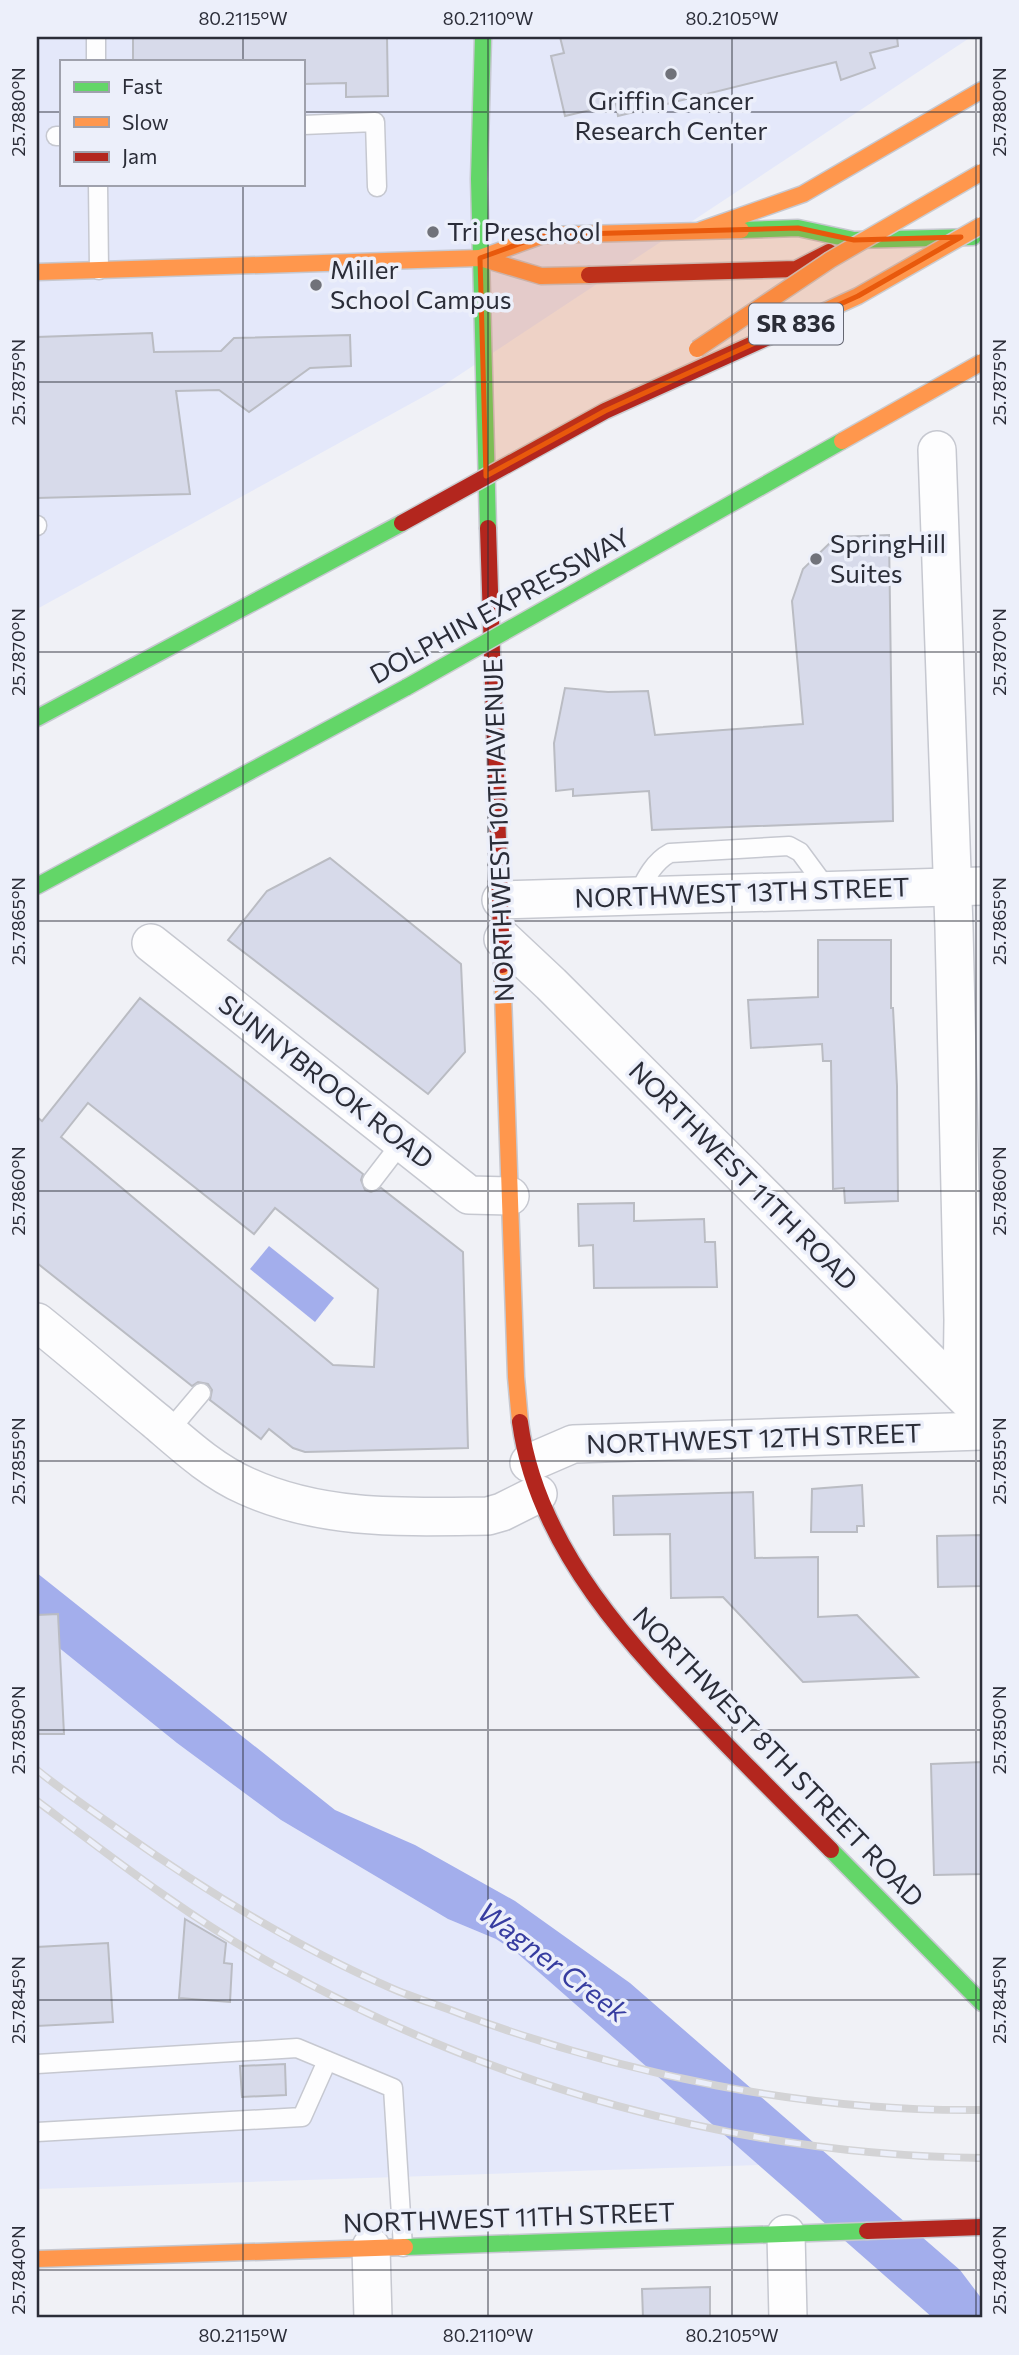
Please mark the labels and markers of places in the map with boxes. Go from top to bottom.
marker: Griffin Cancer Research Center [663,66,679,82]
place label: Griffin Cancer Research Center [574,84,768,145]
place label: Tri Preschool [447,215,601,246]
marker: Tri Preschool [425,224,441,240]
place label: Miller School Campus [330,253,511,314]
marker: Miller School Campus [308,277,324,293]
place label: SpringHill Suites [830,527,946,588]
marker: SpringHill Suites [808,551,824,567]

